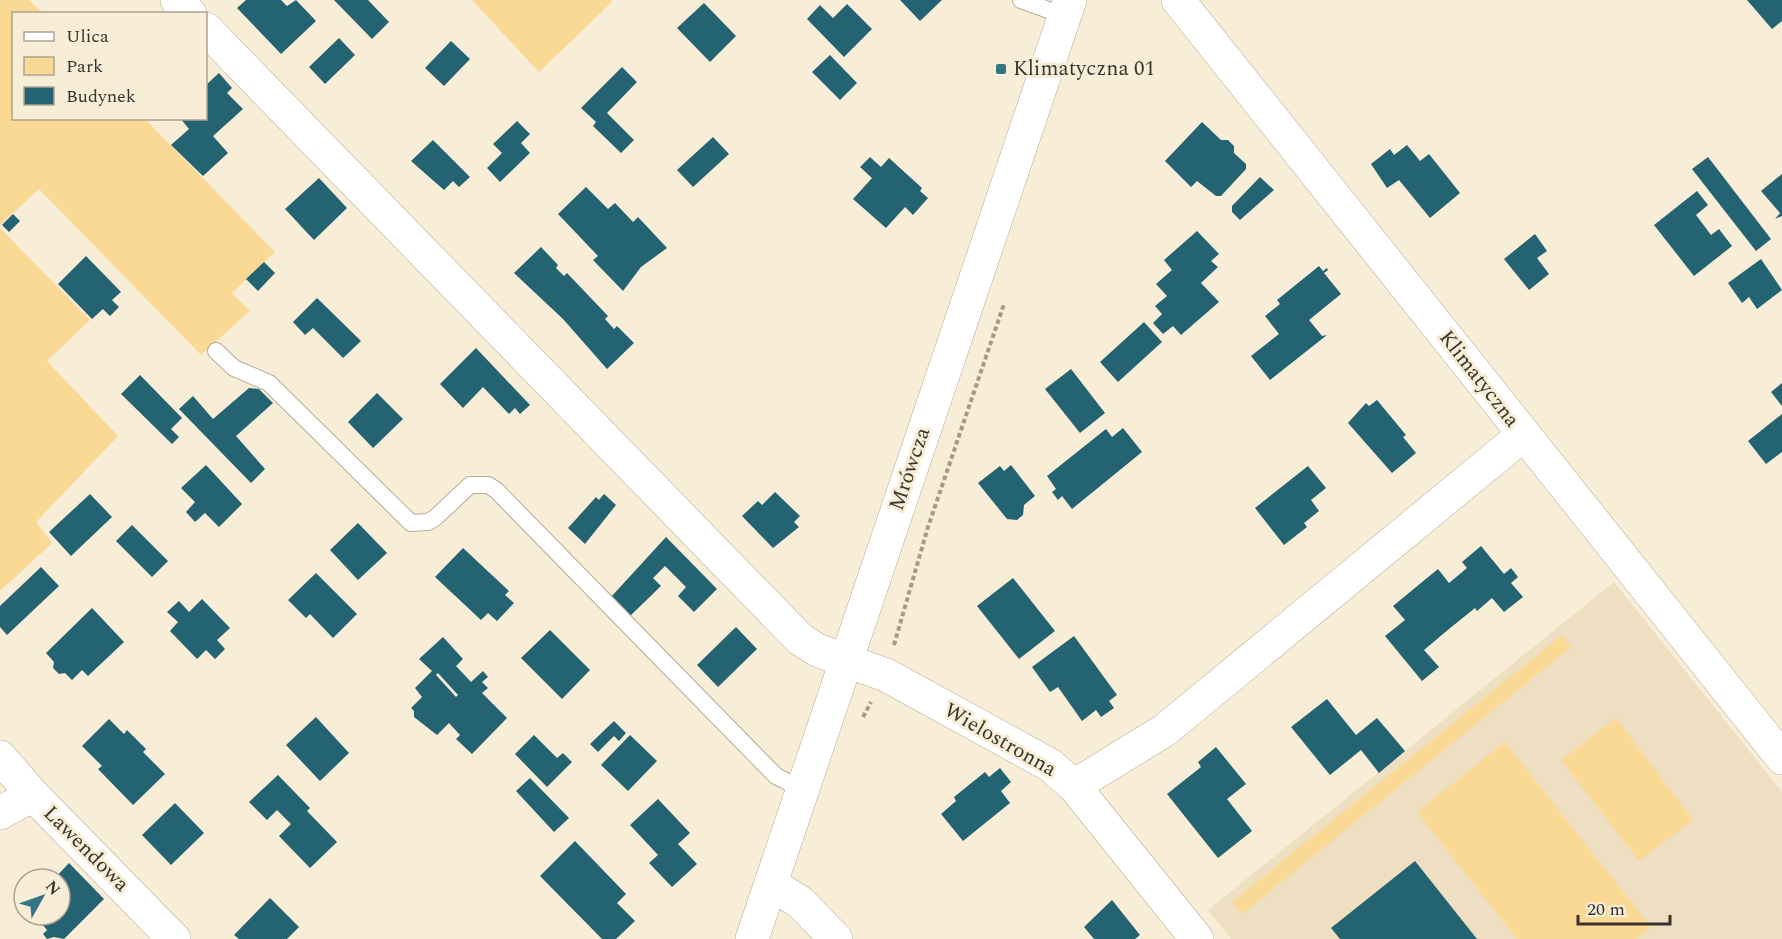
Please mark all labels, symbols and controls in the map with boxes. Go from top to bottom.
legend [12,12,207,120]
text: Ulica [66,23,109,50]
text: Park [66,53,103,80]
place label: Klimatyczna 01 [1013,53,1155,85]
marker: Klimatyczna 01 [994,62,1008,76]
text: Budynek [66,83,136,110]
street label: Klimatyczna [1431,324,1528,435]
street label: Mrówcza [881,422,939,515]
street label: Wielostronna [938,695,1063,786]
street label: Lawendowa [35,798,137,900]
north arrow [12,867,72,927]
text: N [39,875,66,901]
scale bar [1578,888,1670,926]
text: 20 m [1587,896,1625,923]

